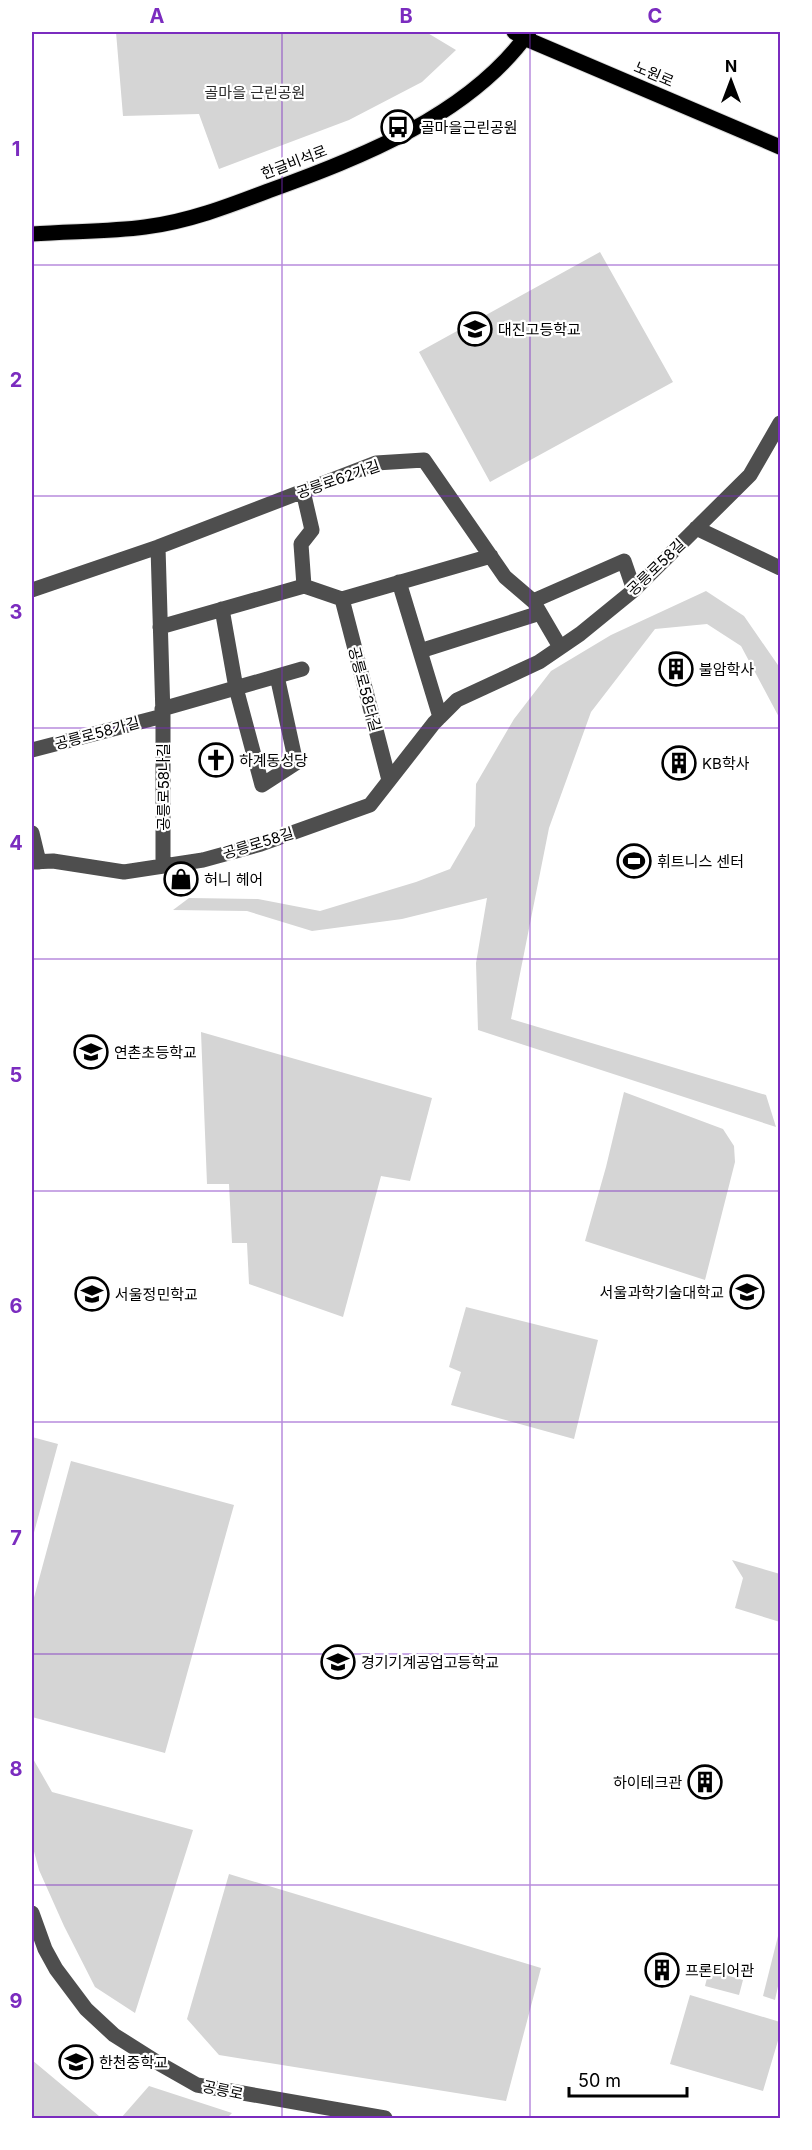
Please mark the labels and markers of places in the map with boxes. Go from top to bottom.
bus stop icon: 골마을근린공원 [380,109,416,145]
place label: 골마을근린공원 [421,118,518,137]
school or university icon: 대진고등학교 [457,311,493,347]
place label: 대진고등학교 [498,320,581,339]
building icon: 불암학사 [658,651,694,687]
place label: 불암학사 [699,660,754,679]
church icon: 하계동성당 [198,742,234,778]
building icon: KB학사 [661,745,697,781]
place label: 하계동성당 [239,751,308,770]
place label: KB학사 [702,754,750,773]
sports icon: 휘트니스 센터 [616,843,652,879]
place label: 휘트니스 센터 [657,852,744,871]
shop icon: 허니 헤어 [163,861,199,897]
place label: 허니 헤어 [204,870,263,889]
school or university icon: 연촌초등학교 [73,1034,109,1070]
place label: 연촌초등학교 [114,1043,197,1062]
school or university icon: 서울과학기술대학교 [729,1274,765,1310]
school or university icon: 서울정민학교 [74,1276,110,1312]
place label: 서울과학기술대학교 [600,1283,724,1302]
place label: 서울정민학교 [115,1285,198,1304]
school or university icon: 경기기계공업고등학교 [320,1644,356,1680]
place label: 경기기계공업고등학교 [361,1653,499,1672]
building icon: 하이테크관 [687,1764,723,1800]
place label: 하이테크관 [613,1773,682,1792]
building icon: 프론티어관 [644,1952,680,1988]
place label: 프론티어관 [685,1961,754,1980]
school or university icon: 한천중학교 [58,2044,94,2080]
place label: 한천중학교 [99,2053,168,2072]

